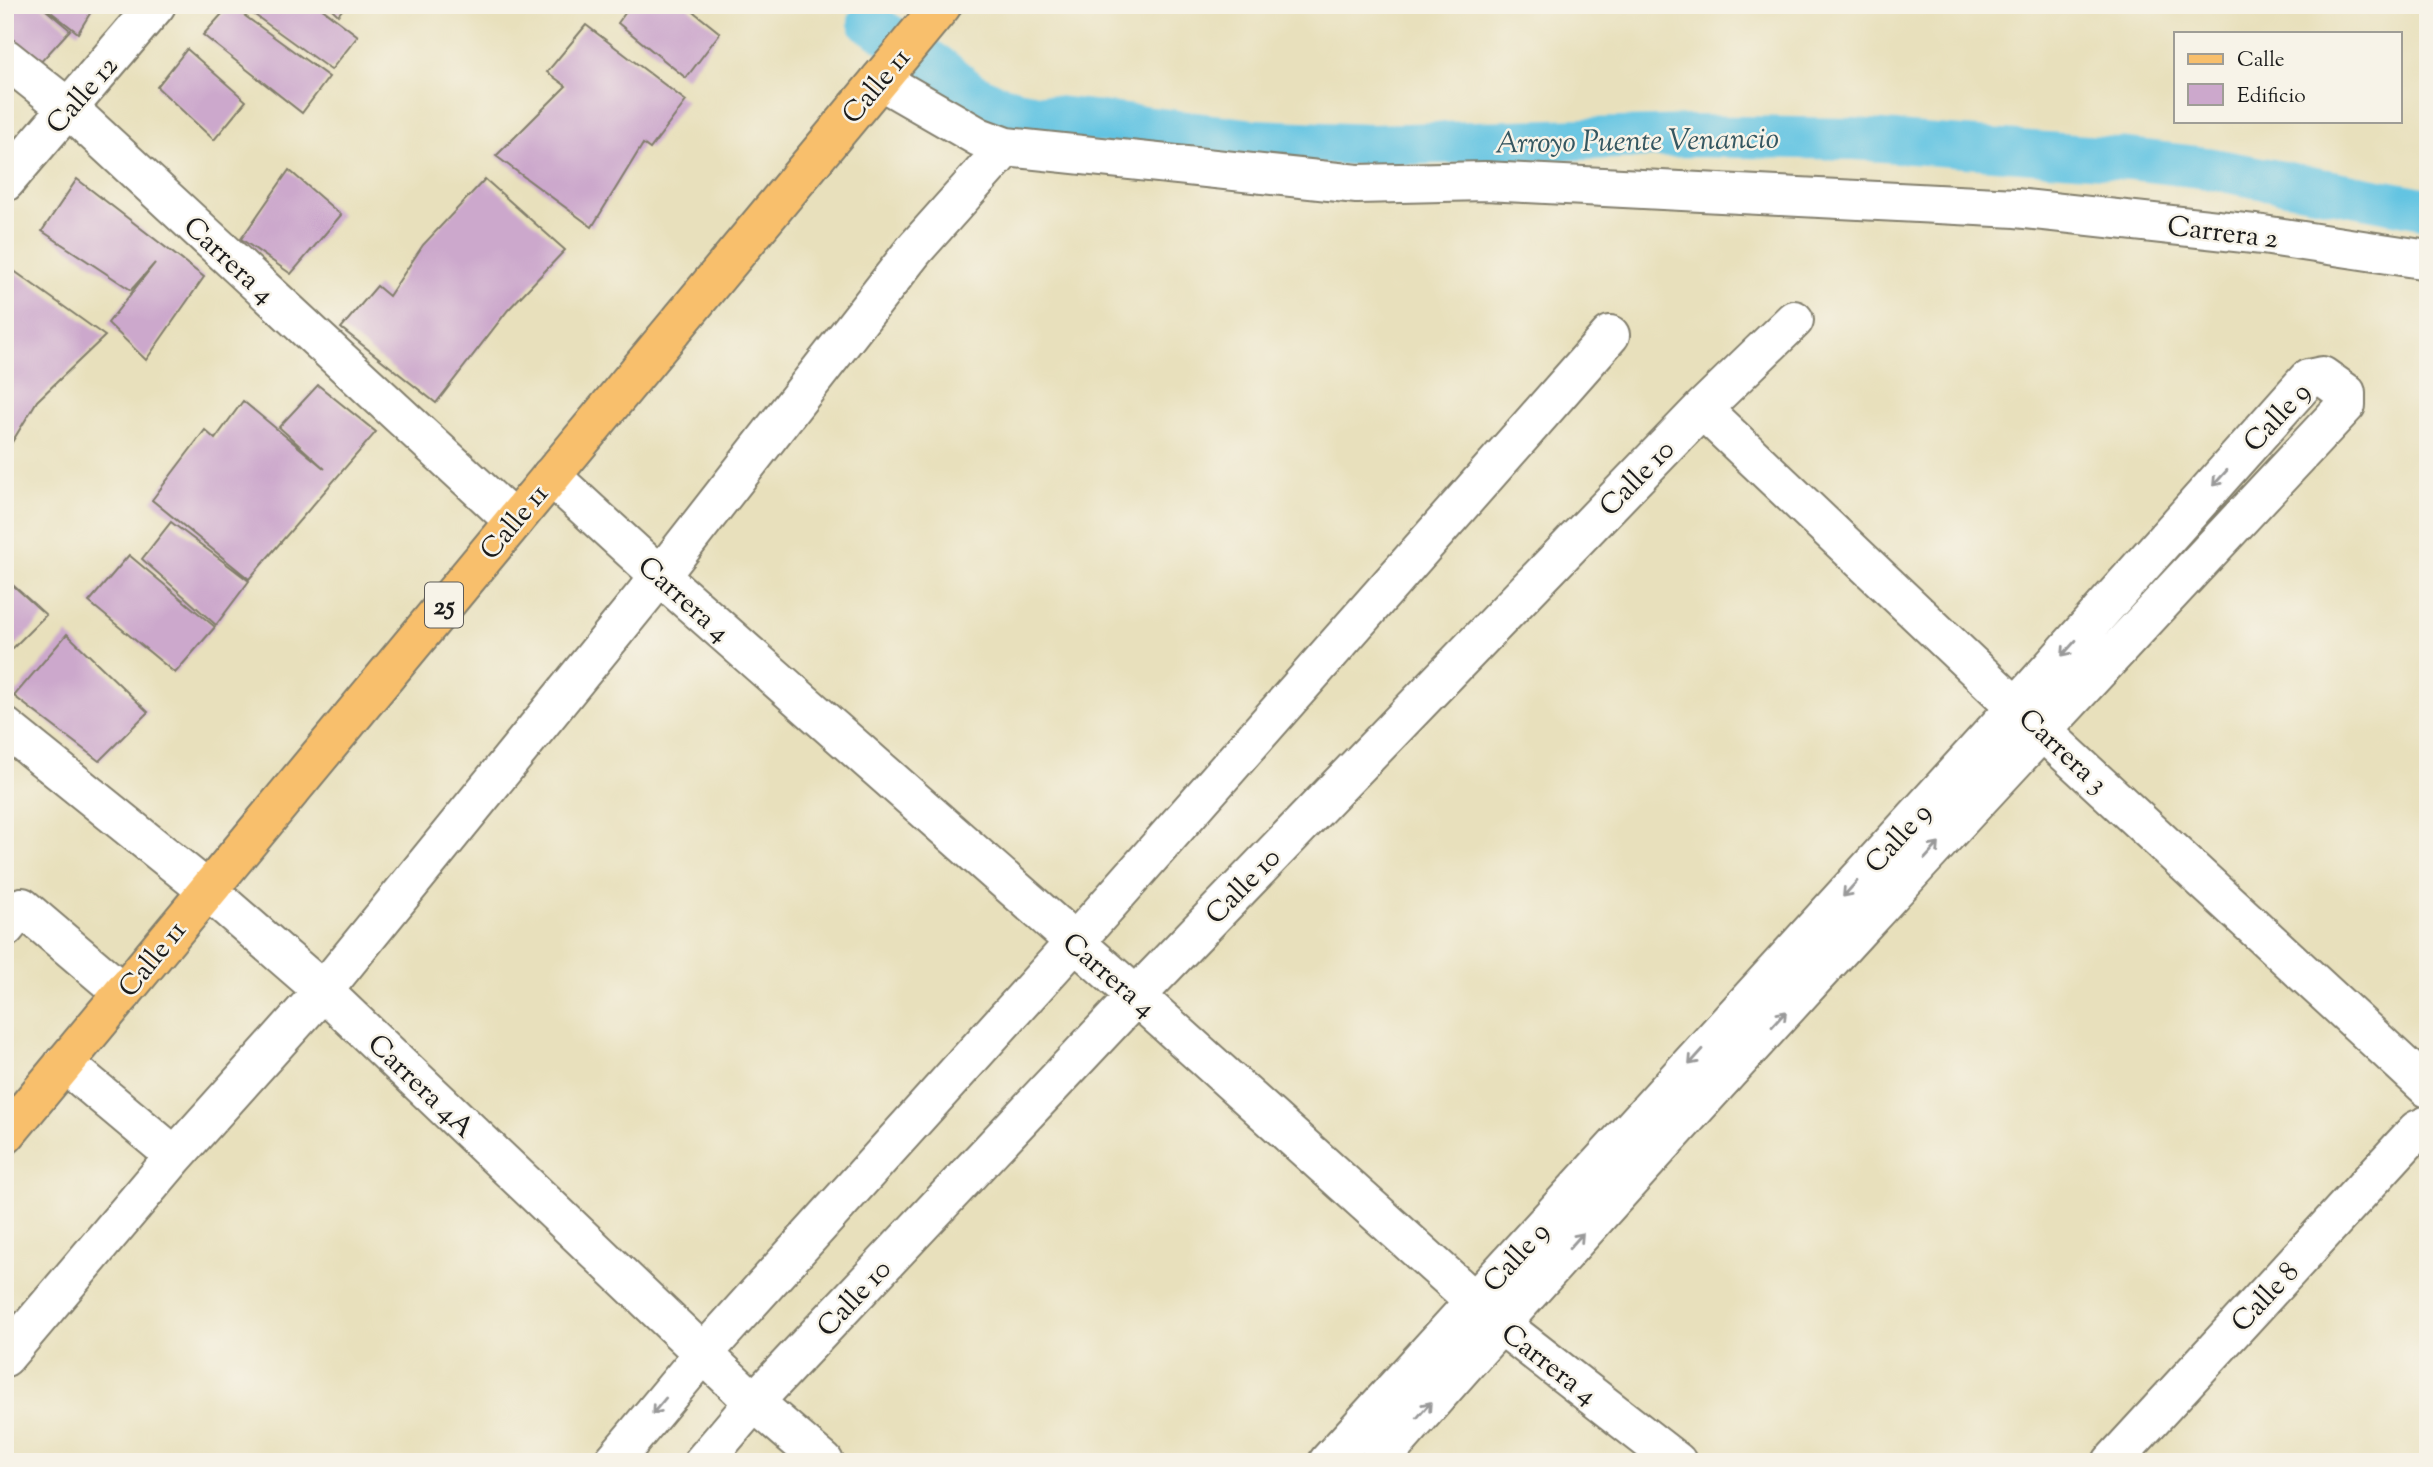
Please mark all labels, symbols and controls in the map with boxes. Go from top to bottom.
legend [2174,32,2402,122]
street label: Calle 11 [834,40,921,134]
text: Calle [2237,46,2285,76]
street label: Calle 12 [38,48,129,144]
text: Edificio [2237,82,2306,112]
water label: Arroyo Puente Venancio [1495,119,1779,166]
street label: Carrera 2 [2165,207,2280,261]
street label: Carrera 4 [173,208,283,314]
street label: Calle 9 [2235,374,2321,462]
street label: Calle 10 [1591,432,1685,527]
one-way arrow [2211,469,2228,486]
street label: Calle 11 [472,476,559,570]
street label: Carrera 4 [628,548,738,653]
road number: 25 [425,582,463,628]
one-way arrow [2060,639,2077,656]
street label: Carrera 3 [2008,700,2116,804]
street label: Calle 9 [1857,795,1942,883]
street label: Calle 10 [1197,840,1291,935]
one-way arrow [1924,842,1940,860]
one-way arrow [1842,880,1858,898]
street label: Calle 11 [110,913,197,1007]
street label: Carrera 4 [1053,924,1164,1028]
one-way arrow [1770,1011,1787,1028]
street label: Carrera 4A [357,1026,483,1149]
one-way arrow [1688,1048,1705,1065]
street label: Calle 9 [1475,1214,1560,1302]
one-way arrow [1568,1232,1584,1250]
street label: Calle 10 [809,1251,902,1347]
street label: Calle 8 [2223,1254,2309,1342]
street label: Carrera 4 [1492,1315,1605,1416]
one-way arrow [652,1397,667,1415]
one-way arrow [1416,1402,1432,1420]

